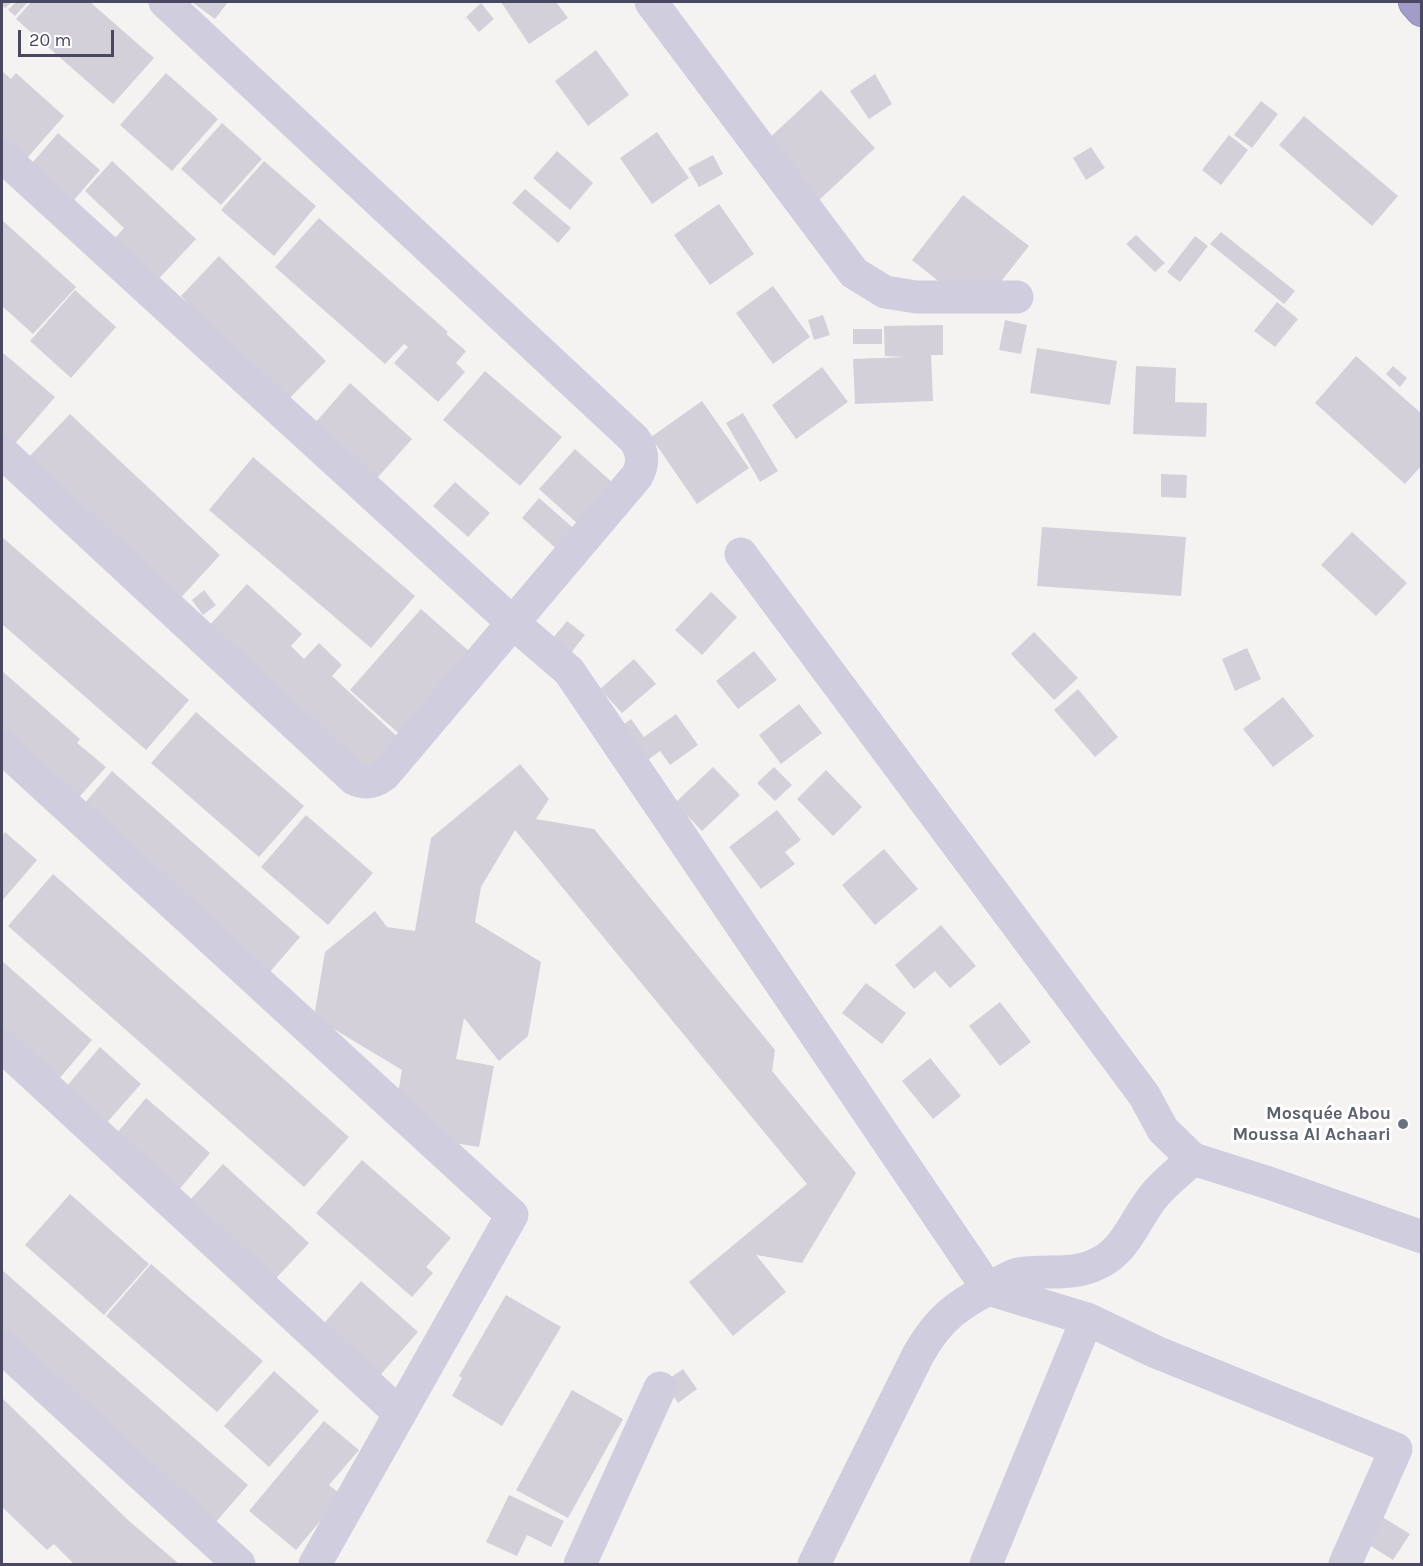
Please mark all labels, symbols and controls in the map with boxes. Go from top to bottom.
scale bar [21,18,117,56]
text: 20 m [29,29,71,51]
place label: Mosquée Abou Moussa Al Achaari [1232,1103,1391,1146]
marker: Mosquée Abou Moussa Al Achaari [1396,1117,1410,1131]

